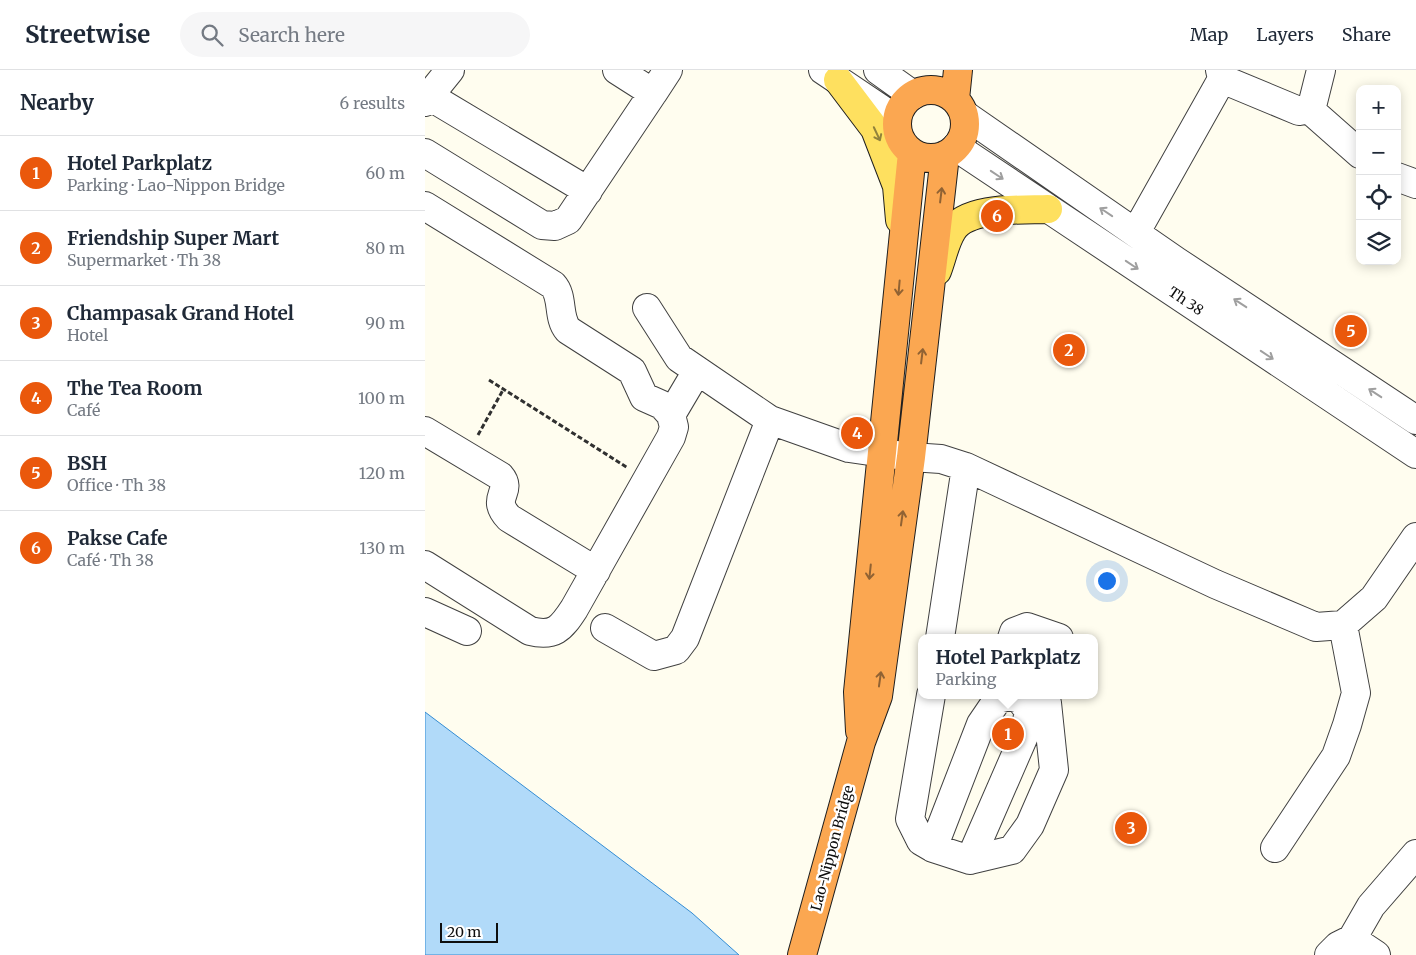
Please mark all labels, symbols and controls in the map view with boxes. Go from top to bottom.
search box [180,12,530,57]
text: Streetwise [25,19,150,50]
icon: search [198,21,226,49]
text: Search here [238,23,345,47]
text: Map [1190,23,1228,46]
text: Layers [1256,23,1314,46]
text: Share [1342,23,1391,46]
map controls [1356,85,1401,265]
button: + [1356,85,1401,130]
text: Nearby [20,89,94,116]
text: 6 results [340,93,405,113]
one-way arrow [872,126,882,141]
button: − [1356,130,1401,175]
text: Hotel Parkplatz [67,151,212,175]
text: 1 [32,163,40,183]
text: 60 m [365,163,405,183]
one-way arrow [989,170,1003,180]
text: Parking · Lao-Nippon Bridge [67,175,285,195]
button: locate [1356,175,1401,220]
one-way arrow [936,187,946,203]
pin: 6 [981,197,1013,235]
one-way arrow [1099,207,1113,217]
button: layers [1356,220,1401,265]
text: Friendship Super Mart [67,226,279,250]
text: 2 [31,238,41,258]
text: 80 m [366,238,405,258]
text: Supermarket · Th 38 [67,250,221,270]
one-way arrow [1124,260,1138,270]
one-way arrow [894,280,903,296]
street label: Th 38 [1165,283,1207,319]
one-way arrow [1233,298,1247,308]
text: Champasak Grand Hotel [67,301,294,325]
pin: 5 [1335,312,1367,350]
text: 3 [31,313,41,333]
text: 90 m [365,313,405,333]
text: Hotel [67,325,108,345]
pin: 2 [1053,331,1085,369]
one-way arrow [917,349,927,365]
one-way arrow [1260,350,1274,360]
text: The Tea Room [67,376,202,400]
text: 4 [31,388,41,408]
text: 100 m [358,388,405,408]
one-way arrow [1369,388,1383,398]
text: Café [67,400,100,420]
pin: 4 [841,414,873,452]
text: BSH [67,451,107,475]
text: 5 [31,463,41,483]
text: 120 m [359,463,405,483]
text: Office · Th 38 [67,475,166,495]
one-way arrow [897,510,907,526]
text: Pakse Cafe [67,526,168,550]
text: 6 [31,538,41,558]
text: 130 m [359,538,405,558]
text: Café · Th 38 [67,550,154,570]
one-way arrow [865,564,875,580]
your location [1094,568,1120,594]
popup [918,634,1098,699]
text: Hotel Parkplatz [936,645,1080,669]
text: Parking [936,669,996,689]
one-way arrow [876,671,886,687]
pin: 1 [992,715,1024,753]
street label: Lao-Nippon Bridge [807,783,857,913]
pin: 3 [1115,809,1147,847]
scale bar [440,920,497,943]
text: 20 m [447,923,481,941]

